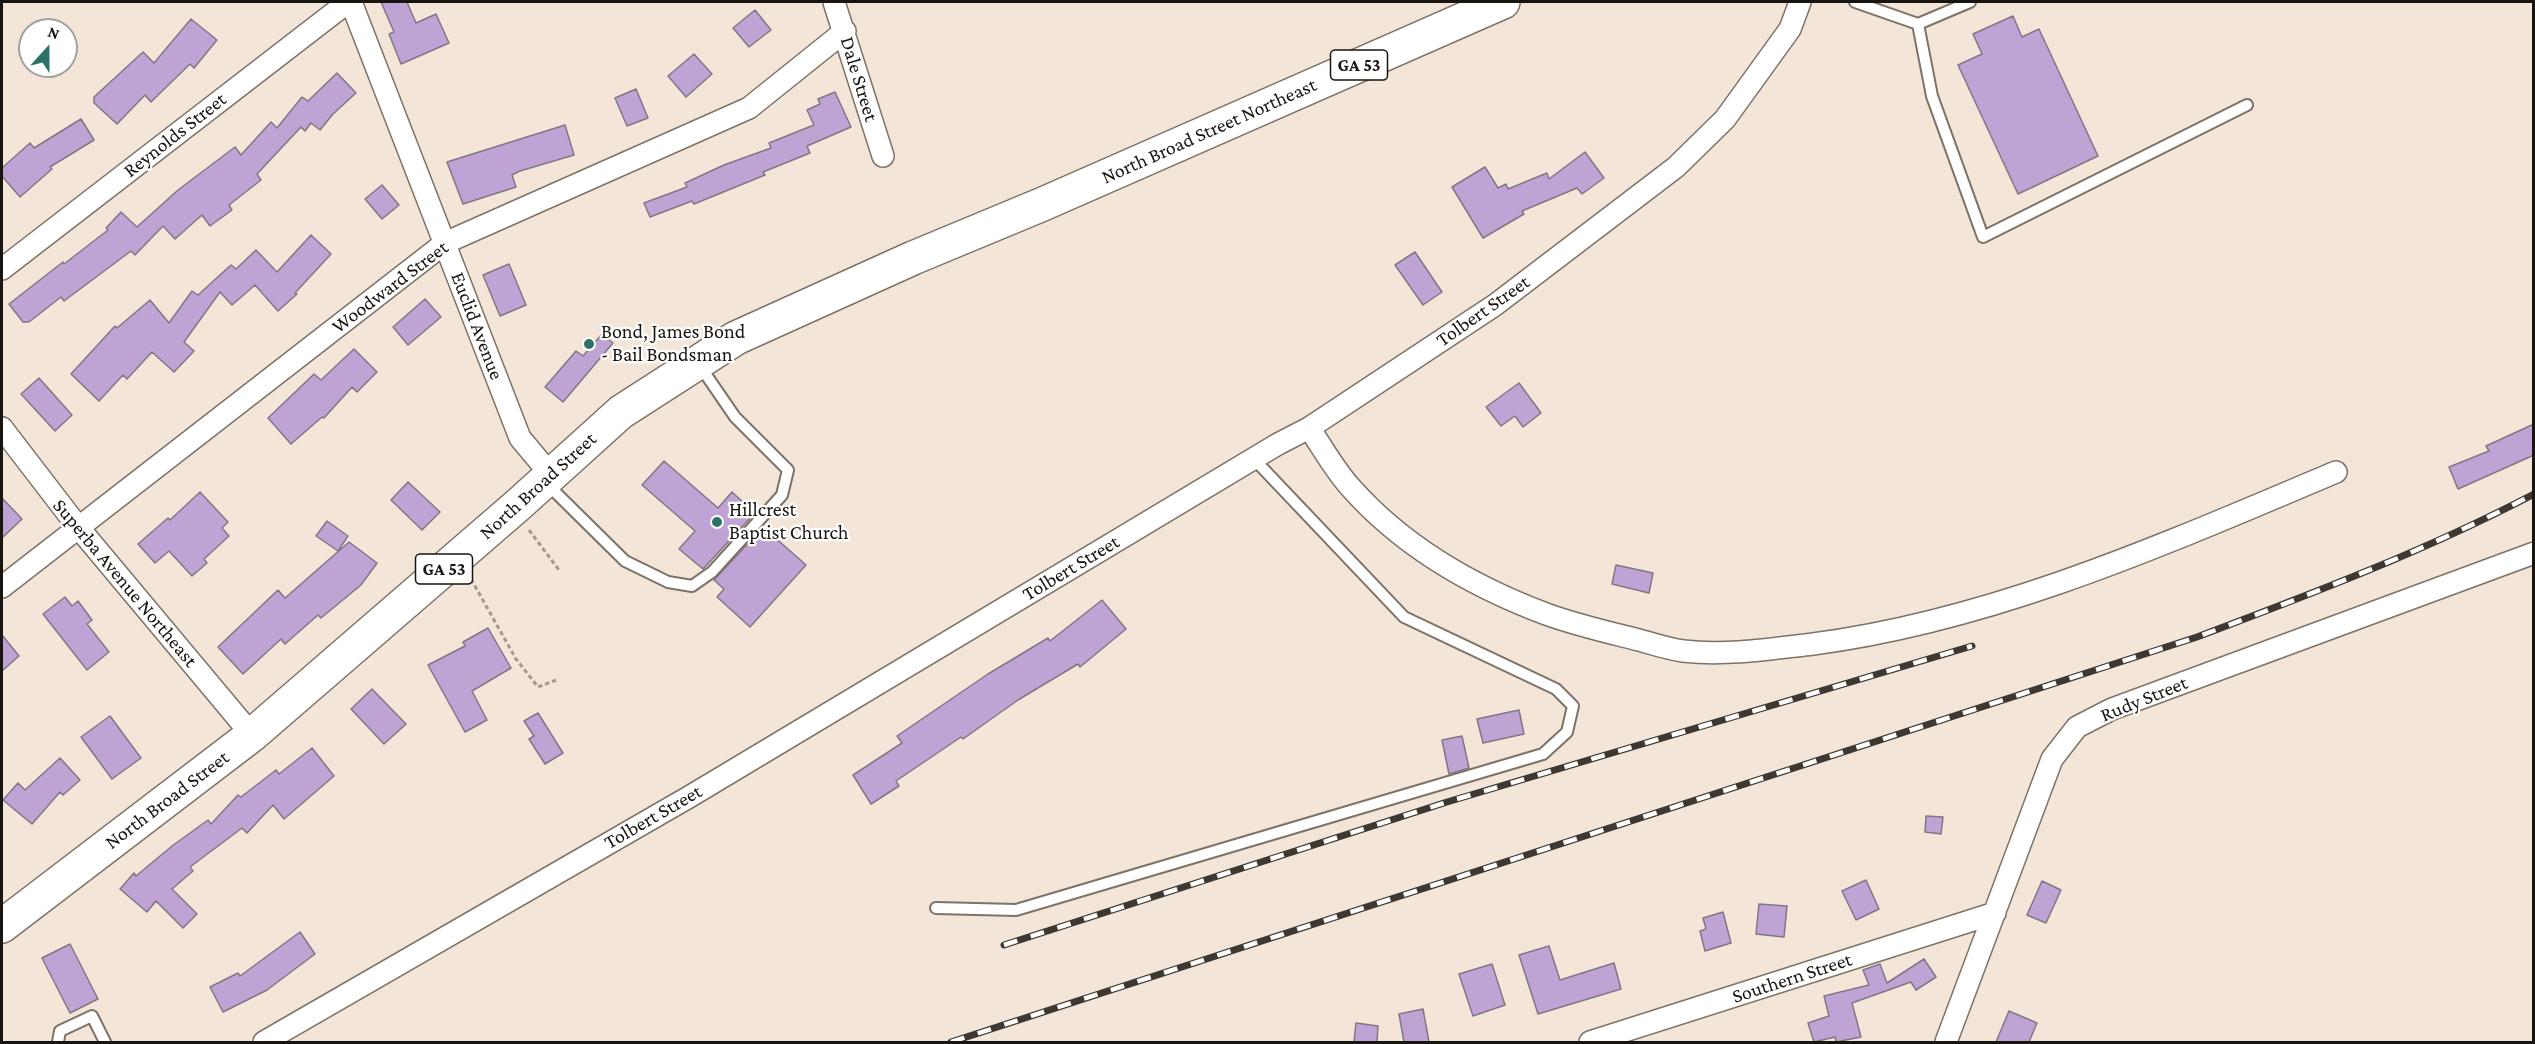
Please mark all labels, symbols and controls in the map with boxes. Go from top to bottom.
north arrow [18,18,78,78]
text: N [46,23,62,42]
street label: Dale Street [835,34,883,124]
road number: GA 53 [1330,50,1388,80]
street label: North Broad Street Northeast [1098,73,1320,189]
street label: Reynolds Street [119,87,231,183]
street label: Woodward Street [327,235,453,339]
street label: Euclid Avenue [446,269,508,383]
street label: Tolbert Street [1432,270,1534,352]
place label: Bond, James Bond - Bail Bondsman [601,320,745,367]
marker: Bond, James Bond - Bail Bondsman [582,337,596,351]
street label: North Broad Street [475,427,601,545]
street label: Superba Avenue Northeast [48,494,202,672]
place label: Hillcrest Baptist Church [729,498,849,545]
marker: Hillcrest Baptist Church [710,515,724,529]
street label: Tolbert Street [1018,530,1124,606]
road number: GA 53 [416,554,472,584]
street label: Rudy Street [2097,671,2191,727]
street label: North Broad Street [100,746,234,854]
street label: Tolbert Street [600,779,706,855]
street label: Southern Street [1729,947,1855,1009]

